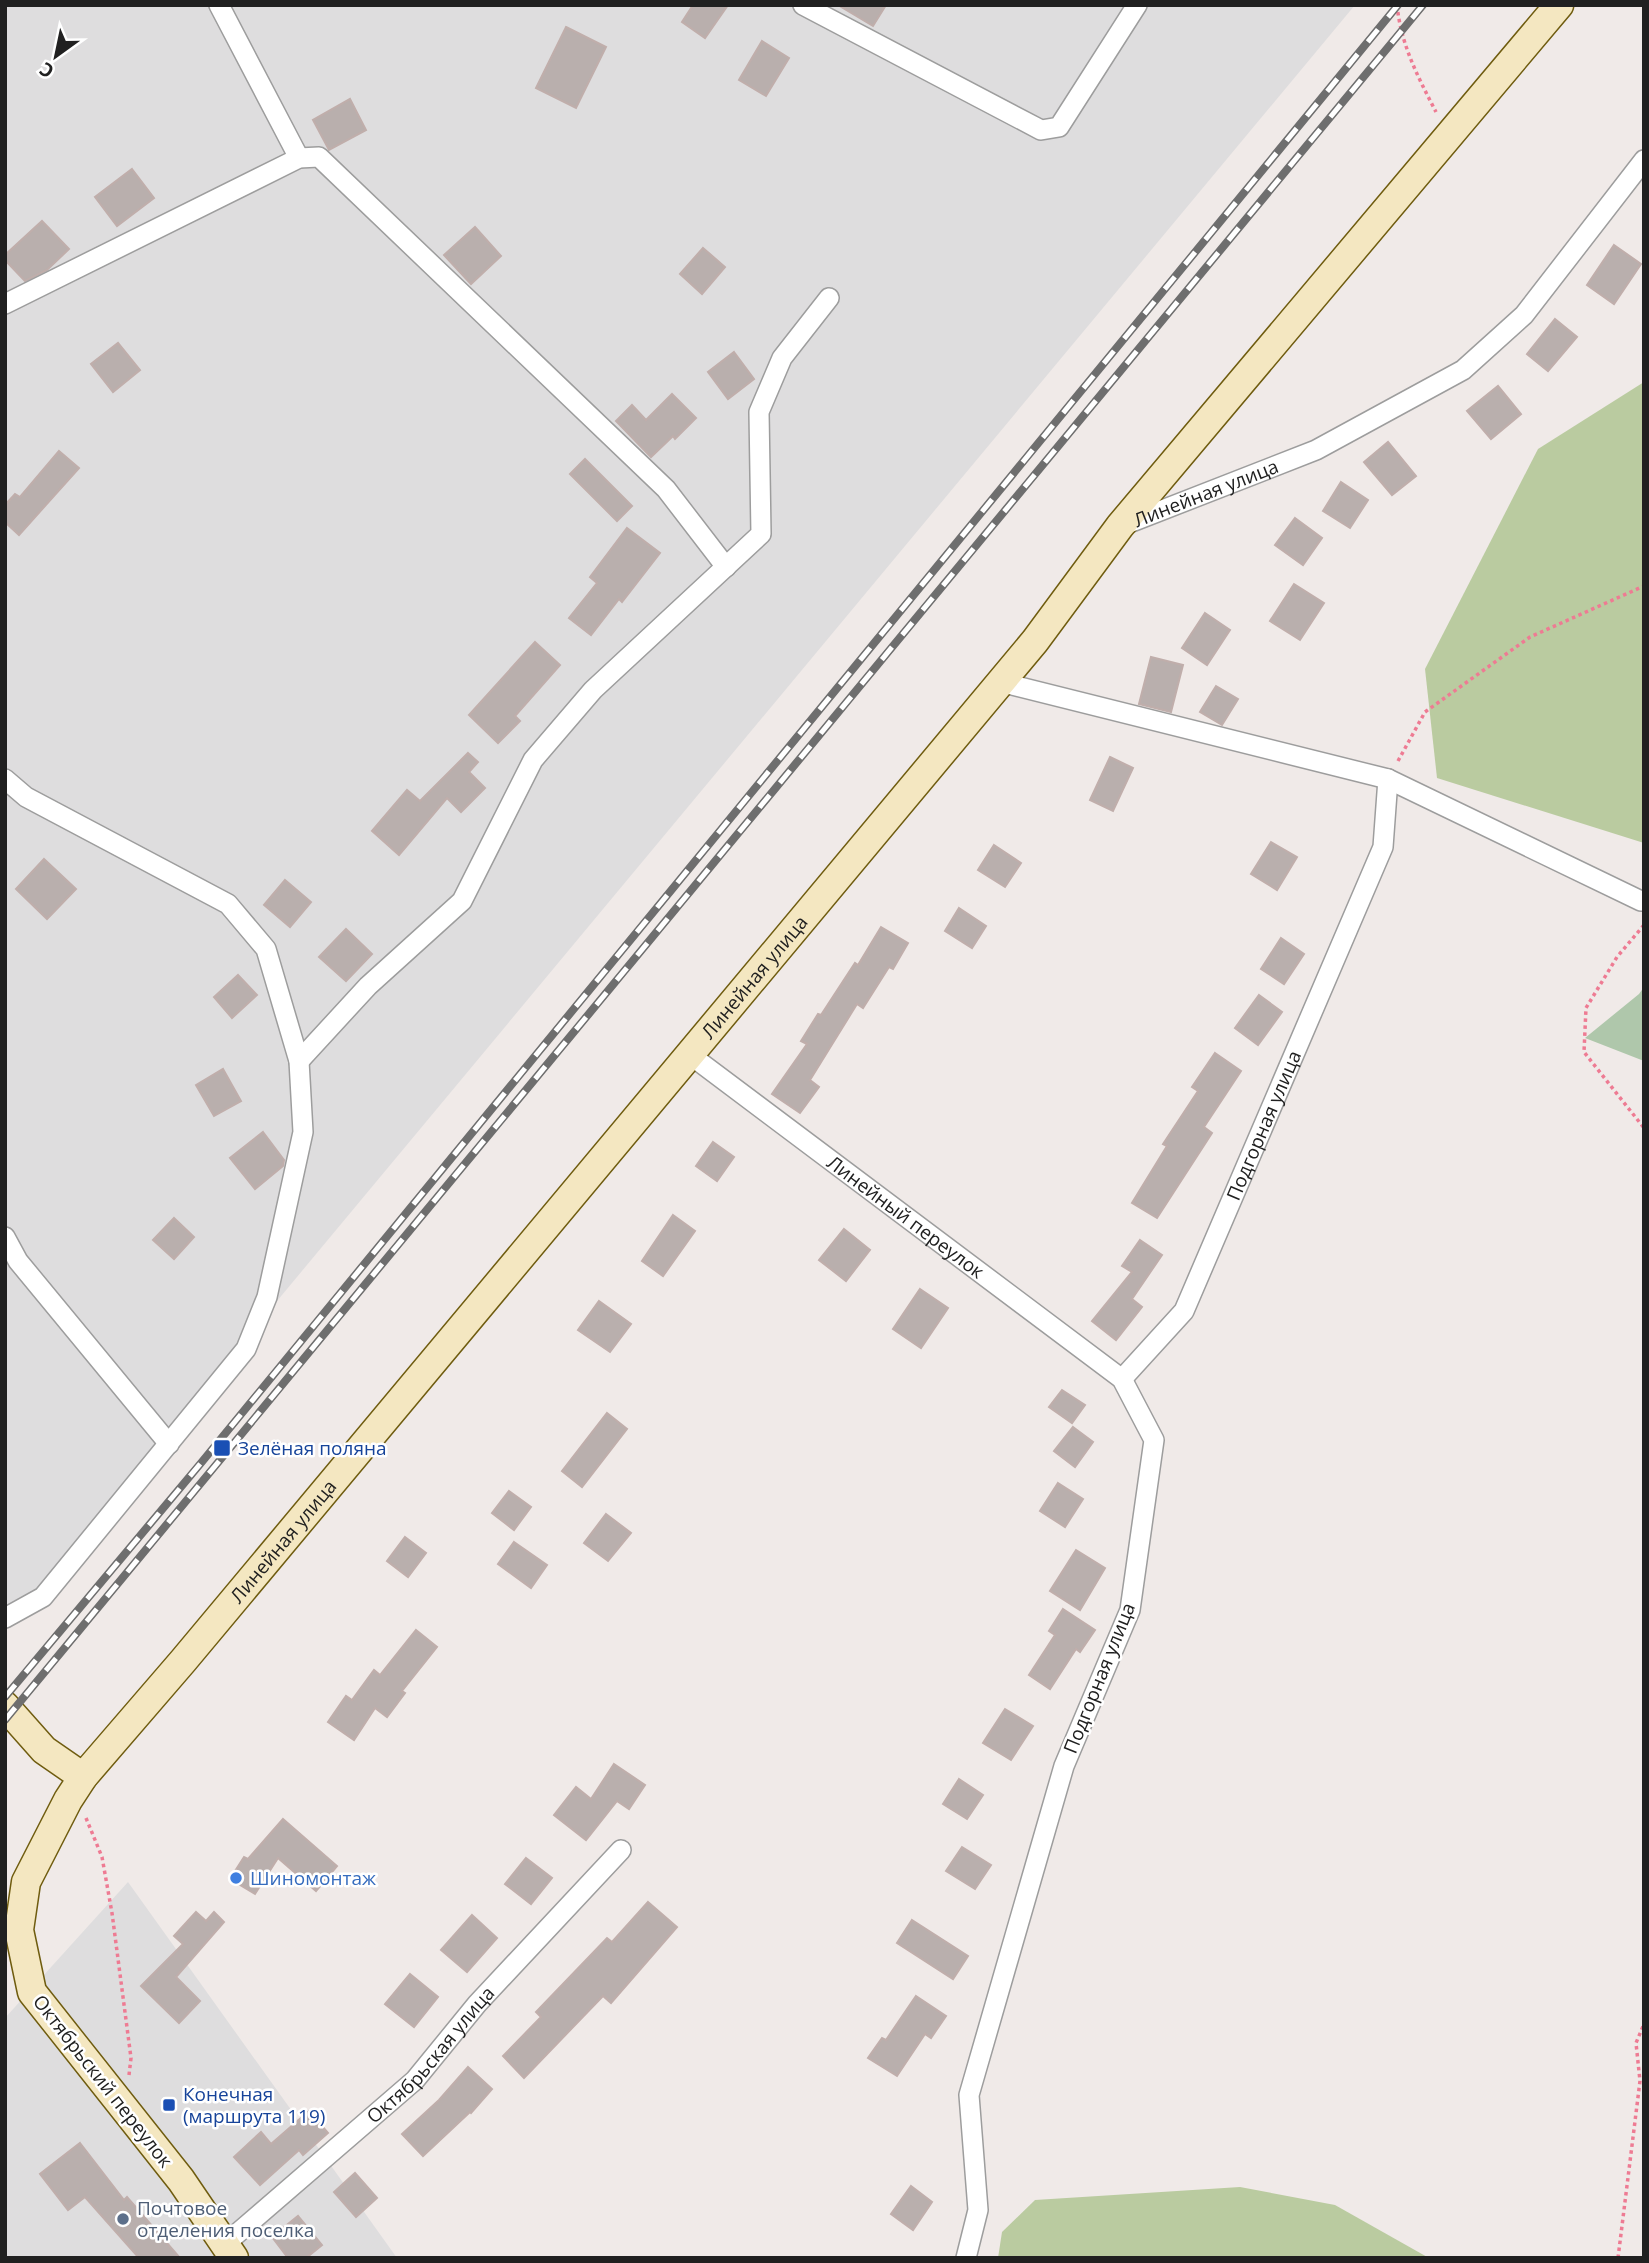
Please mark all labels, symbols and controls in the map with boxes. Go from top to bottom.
north arrow [21,21,91,91]
text: С [35,56,59,84]
street label: Линейная улица [1130,453,1282,533]
street label: Линейная улица [695,910,813,1044]
street label: Подгорная улица [1220,1046,1307,1204]
street label: Линейный переулок [822,1149,990,1284]
place label: Зелёная поляна [238,1435,387,1461]
marker: Зелёная поляна [212,1438,232,1458]
street label: Линейная улица [224,1474,342,1608]
street label: Подгорная улица [1057,1599,1141,1757]
place label: Шиномонтаж [250,1865,376,1891]
marker: Шиномонтаж [228,1870,244,1886]
street label: Октябрьская улица [361,1980,500,2129]
street label: Октябрьский переулок [27,1989,179,2173]
place label: Конечная (маршрута 119) [183,2081,325,2129]
marker: Конечная (маршрута 119) [161,2097,177,2113]
place label: Почтовое отделения поселка [137,2195,314,2243]
marker: Почтовое отделения поселка [115,2211,131,2227]

